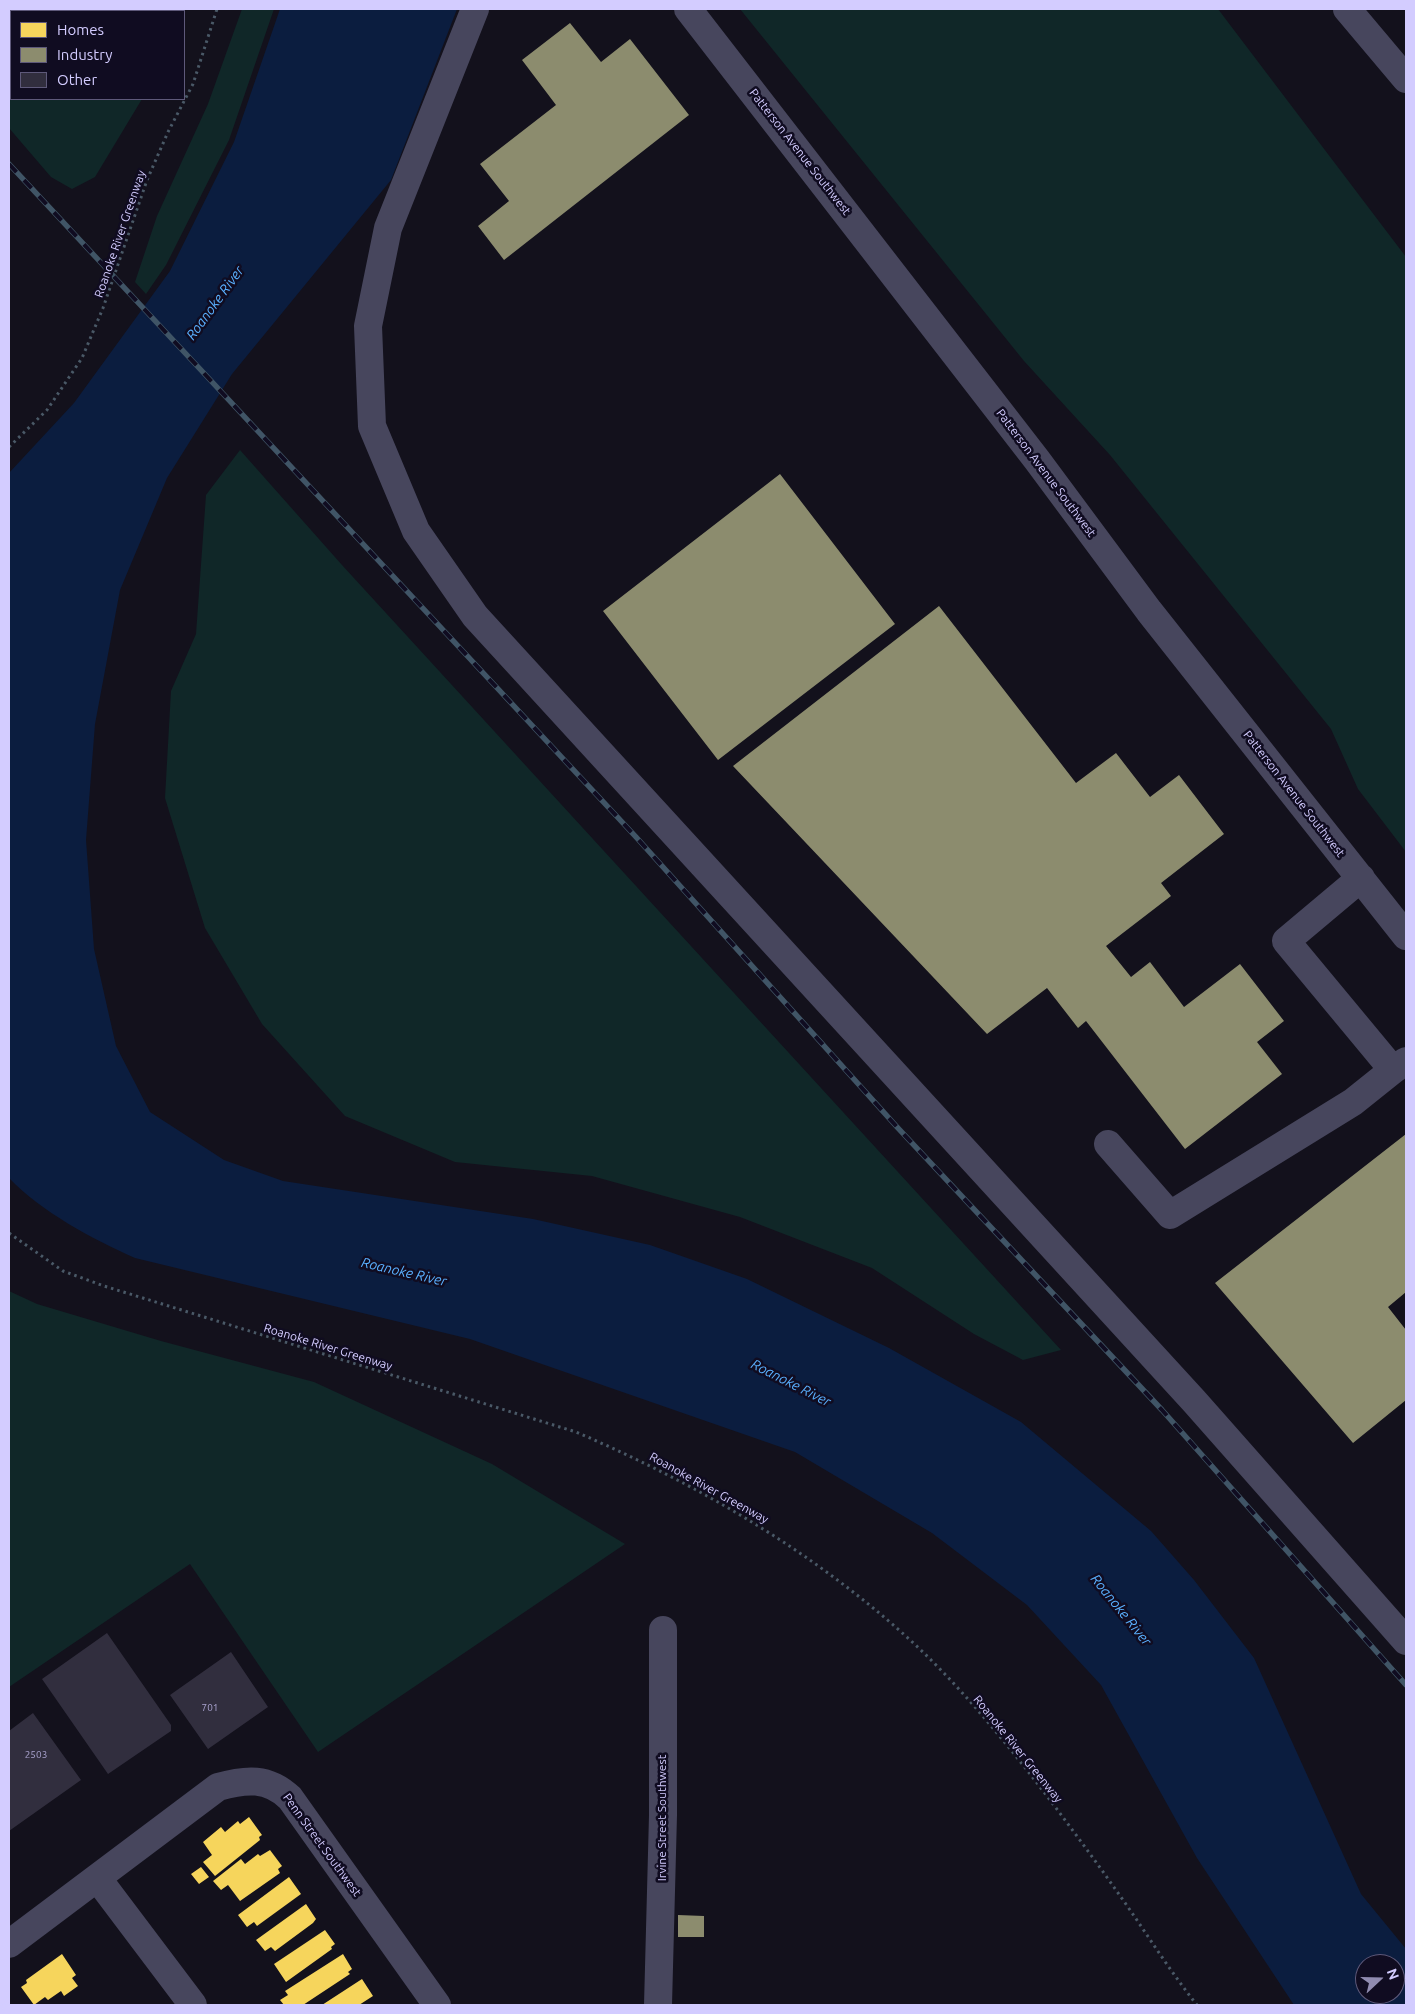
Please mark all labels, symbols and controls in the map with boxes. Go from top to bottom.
legend [10,10,185,100]
text: Homes [57,21,104,38]
text: Industry [57,46,112,63]
text: Other [57,71,97,88]
street label: Patterson Avenue Southwest [746,86,854,218]
street label: Roanoke River Greenway [91,168,149,300]
water label: Roanoke River [183,263,247,343]
street label: Patterson Avenue Southwest [993,406,1099,540]
street label: Patterson Avenue Southwest [1240,728,1348,860]
water label: Roanoke River [360,1254,448,1290]
street label: Roanoke River Greenway [262,1321,394,1373]
water label: Roanoke River [748,1356,834,1410]
street label: Roanoke River Greenway [647,1449,771,1527]
water label: Roanoke River [1087,1571,1155,1649]
street label: Roanoke River Greenway [970,1693,1066,1805]
house number: 701 [202,1702,218,1714]
house number: 2503 [25,1749,47,1761]
street label: Irvine Street Southwest [655,1755,669,1881]
street label: Penn Street Southwest [280,1791,364,1899]
north arrow [1355,1954,1405,2004]
text: N [1384,1966,1402,1982]

